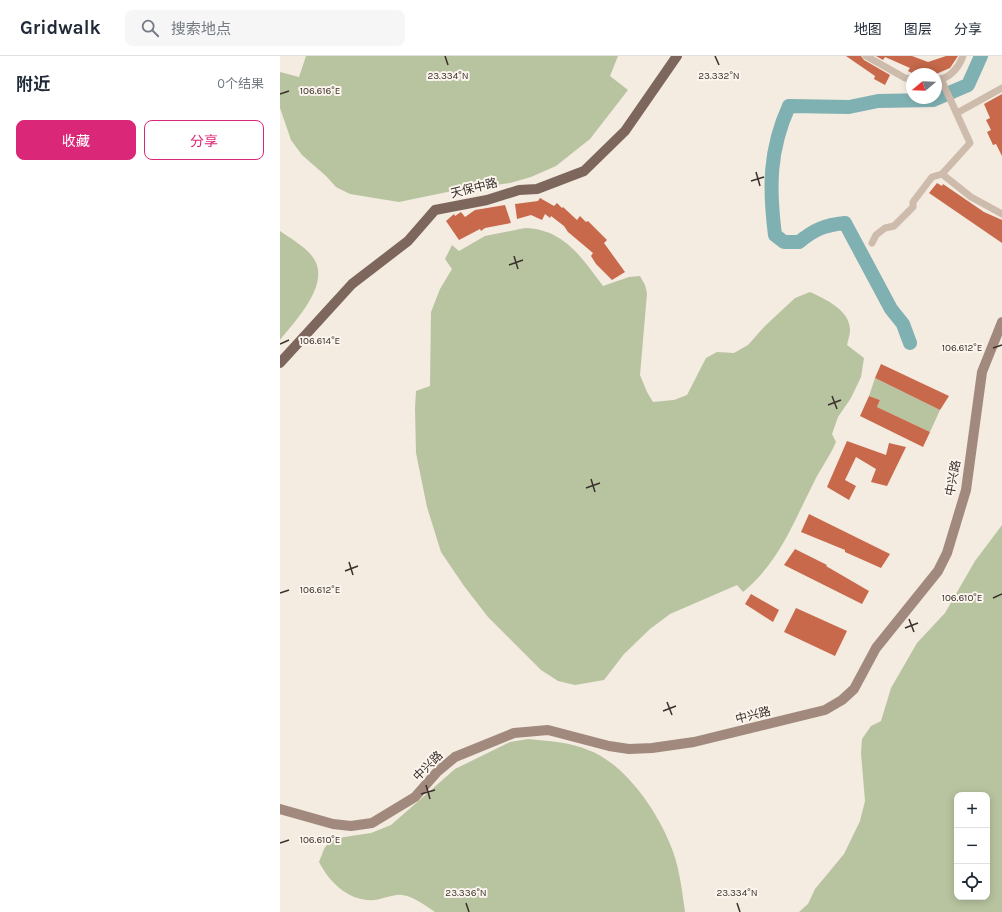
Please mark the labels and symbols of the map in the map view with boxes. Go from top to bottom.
north arrow [906,68,942,104]
text: 23.334°N [427,70,469,82]
text: 23.332°N [698,70,740,82]
text: 106.616°E [300,85,340,97]
street label: 天保中路 [449,175,499,201]
text: 106.614°E [300,335,340,347]
text: 106.612°E [942,342,982,354]
street label: 中兴路 [943,459,963,497]
text: 106.612°E [300,584,340,596]
text: 106.610°E [942,592,982,604]
street label: 中兴路 [734,704,772,726]
street label: 中兴路 [410,748,446,784]
text: 106.610°E [300,834,340,846]
text: 23.336°N [445,887,487,899]
text: 23.334°N [716,887,758,899]

